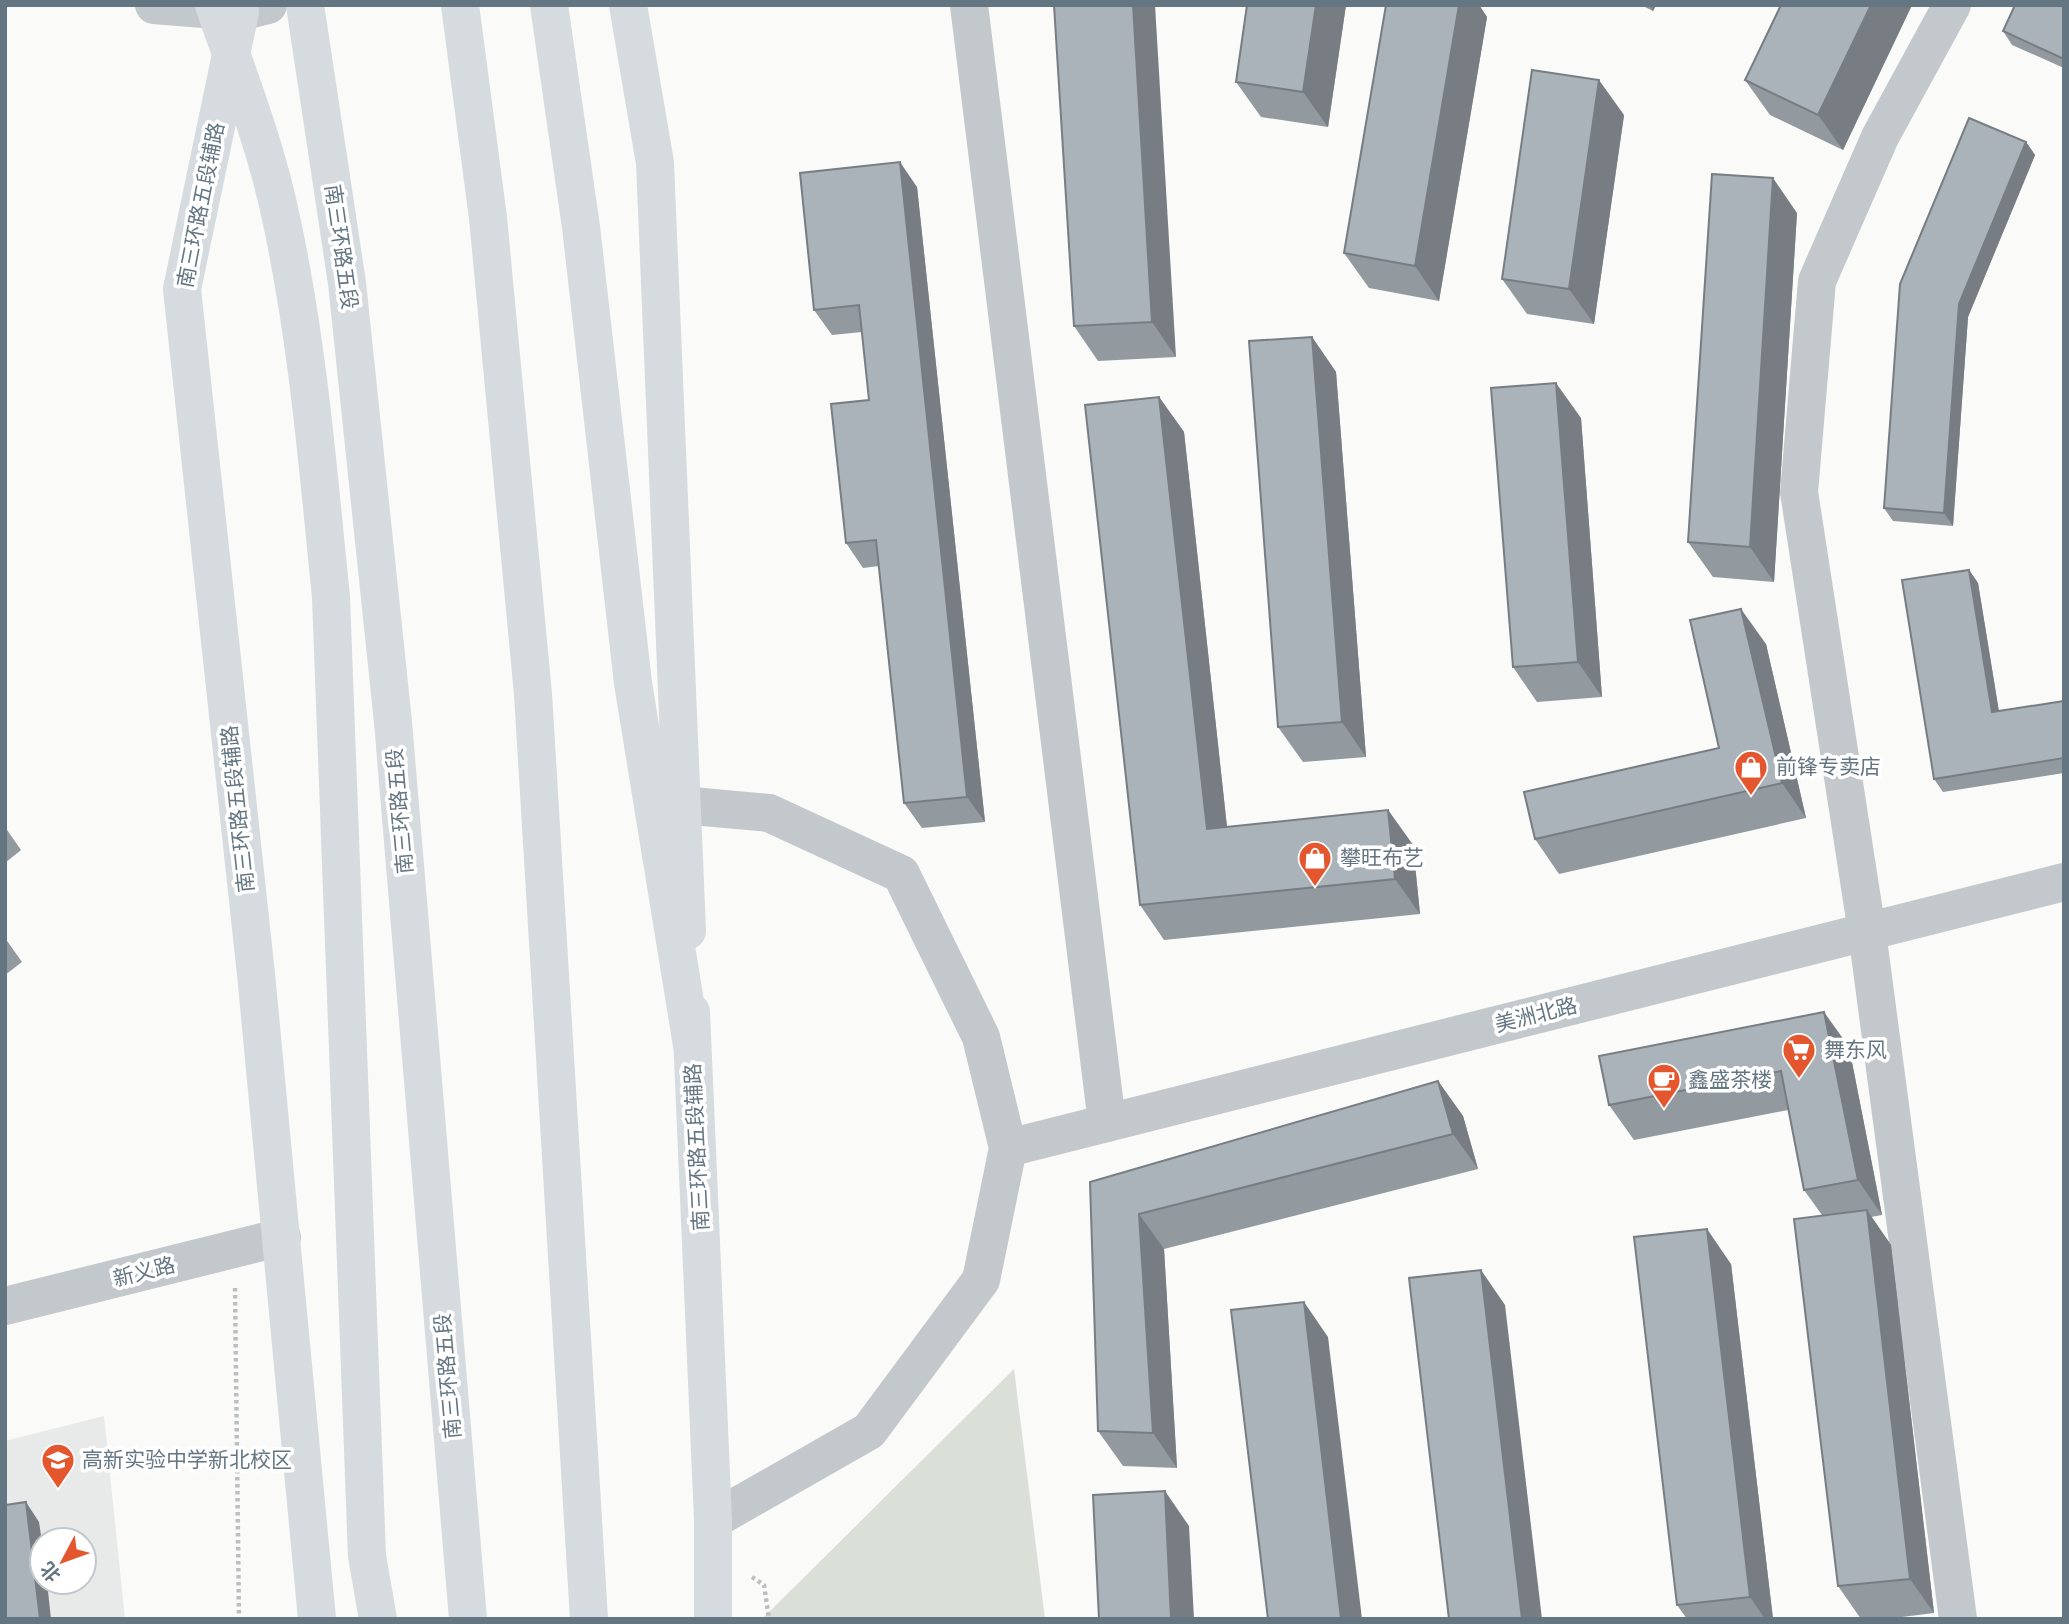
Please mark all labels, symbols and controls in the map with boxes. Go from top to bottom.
street label: 南三环路五段辅路 [170,120,230,290]
street label: 南三环路五段 [319,183,365,311]
street label: 南三环路五段辅路 [214,724,260,894]
street label: 南三环路五段 [380,747,418,875]
shop icon: 前锋专卖店 [1732,748,1770,797]
place label: 前锋专卖店 [1776,752,1881,780]
shop icon: 攀旺布艺 [1296,839,1334,888]
place label: 攀旺布艺 [1340,843,1424,871]
street label: 美洲北路 [1492,990,1580,1038]
supermarket icon: 舞东风 [1780,1031,1818,1080]
place label: 舞东风 [1824,1035,1887,1063]
cafe icon: 鑫盛茶楼 [1645,1061,1683,1110]
street label: 南三环路五段辅路 [678,1062,714,1232]
place label: 鑫盛茶楼 [1688,1065,1772,1093]
street label: 新义路 [110,1250,178,1292]
street label: 南三环路五段 [428,1312,466,1440]
school or university icon: 高新实验中学新北校区 [39,1441,77,1490]
place label: 高新实验中学新北校区 [82,1445,292,1473]
north arrow [28,1526,98,1596]
text: 北 [34,1556,66,1588]

